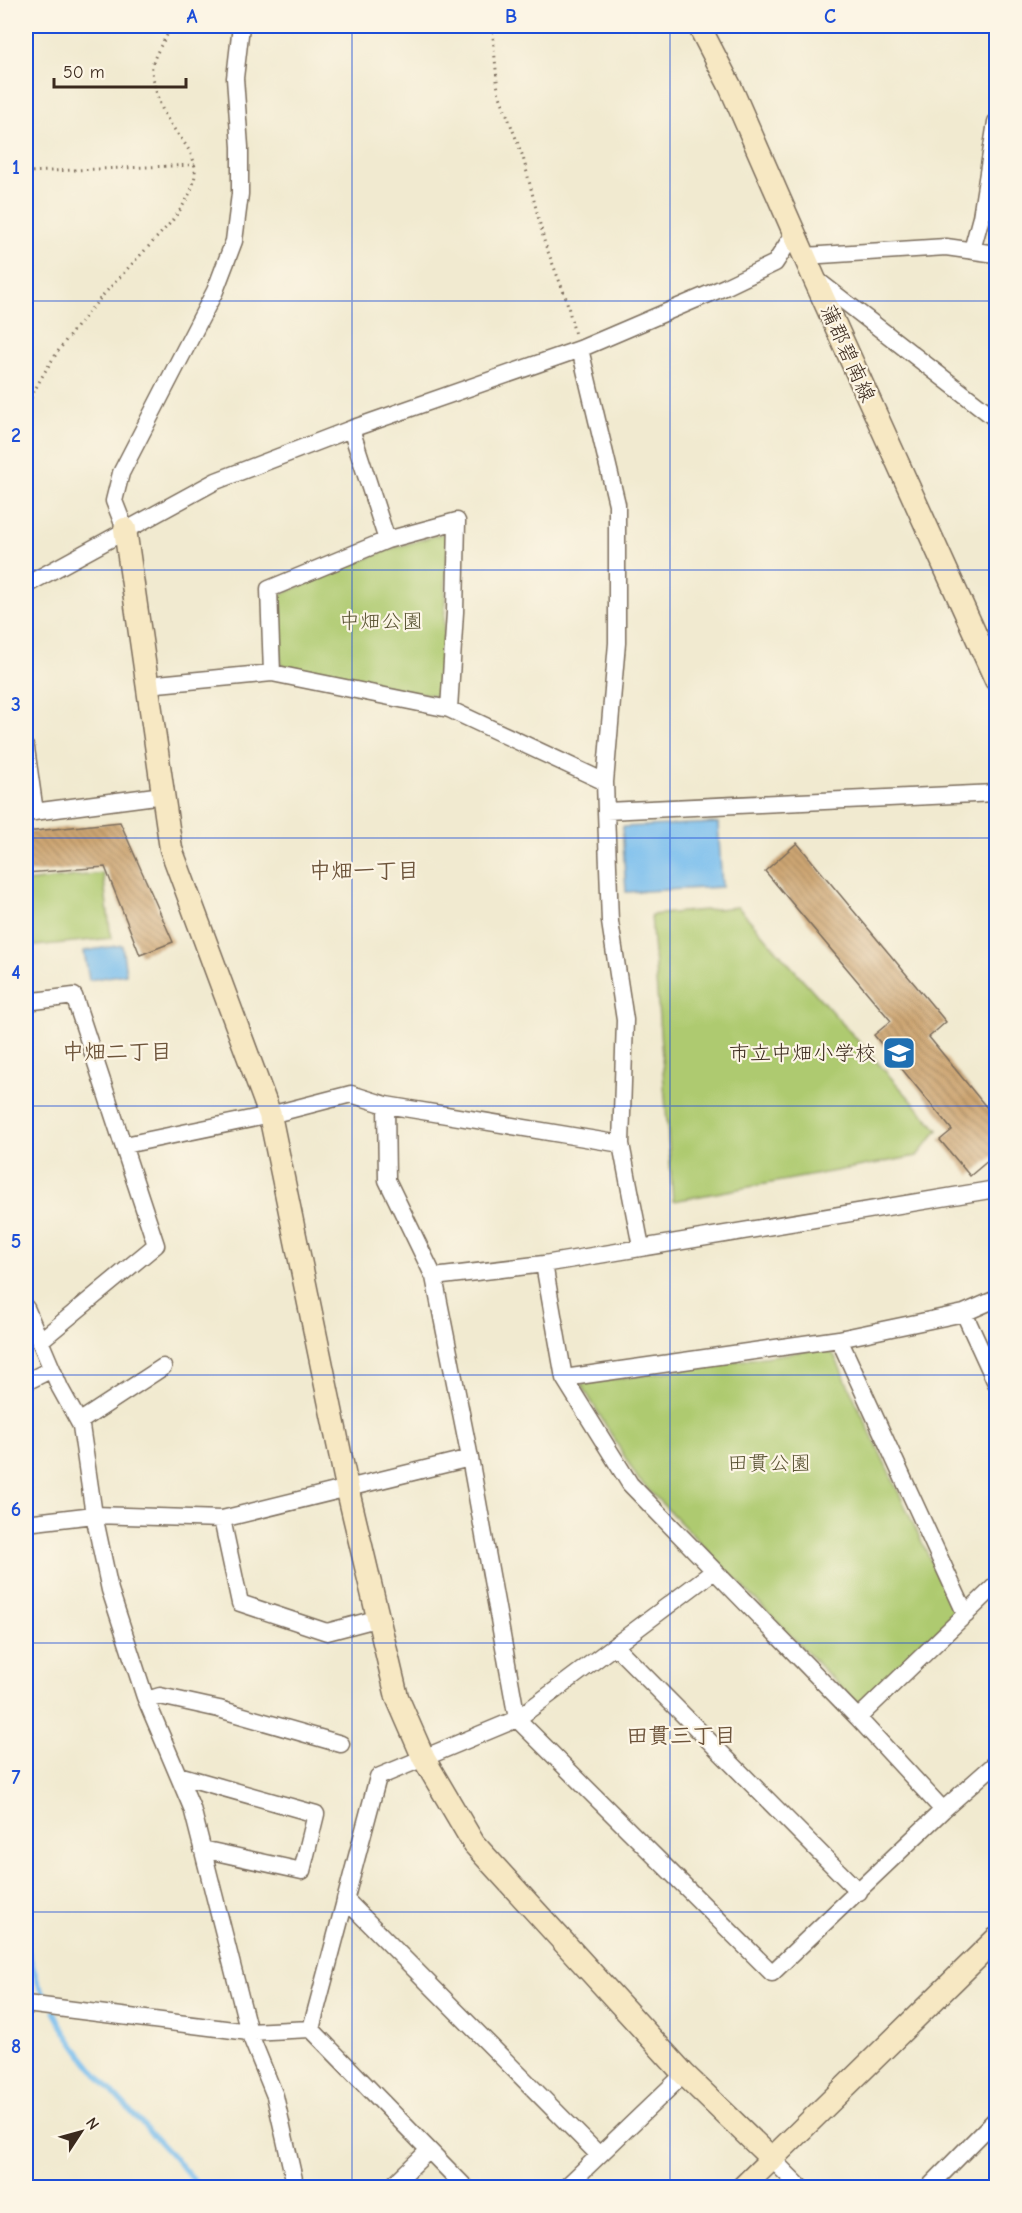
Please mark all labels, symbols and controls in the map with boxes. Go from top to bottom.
text: A [186,5,198,28]
text: B [505,5,517,28]
text: C [824,5,836,28]
scale bar [54,51,186,89]
text: 50 m [63,62,105,83]
text: 1 [12,156,20,179]
street label: 蒲郡碧南線 [816,300,880,406]
text: 2 [11,424,21,447]
park label: 中畑公園 [339,609,423,633]
text: 3 [11,693,21,716]
district label: 中畑一丁目 [309,858,419,884]
text: 4 [11,961,21,984]
school or university icon: 市立中畑小学校 [881,1035,917,1071]
district label: 中畑二丁目 [62,1039,172,1065]
place label: 市立中畑小学校 [729,1041,876,1065]
text: 5 [11,1230,21,1253]
park label: 田貫公園 [727,1451,811,1475]
text: 6 [11,1498,21,1521]
district label: 田貫三丁目 [626,1723,736,1749]
text: 7 [12,1766,21,1789]
text: 8 [11,2035,21,2058]
north arrow [51,2102,111,2162]
text: N [82,2114,103,2133]

